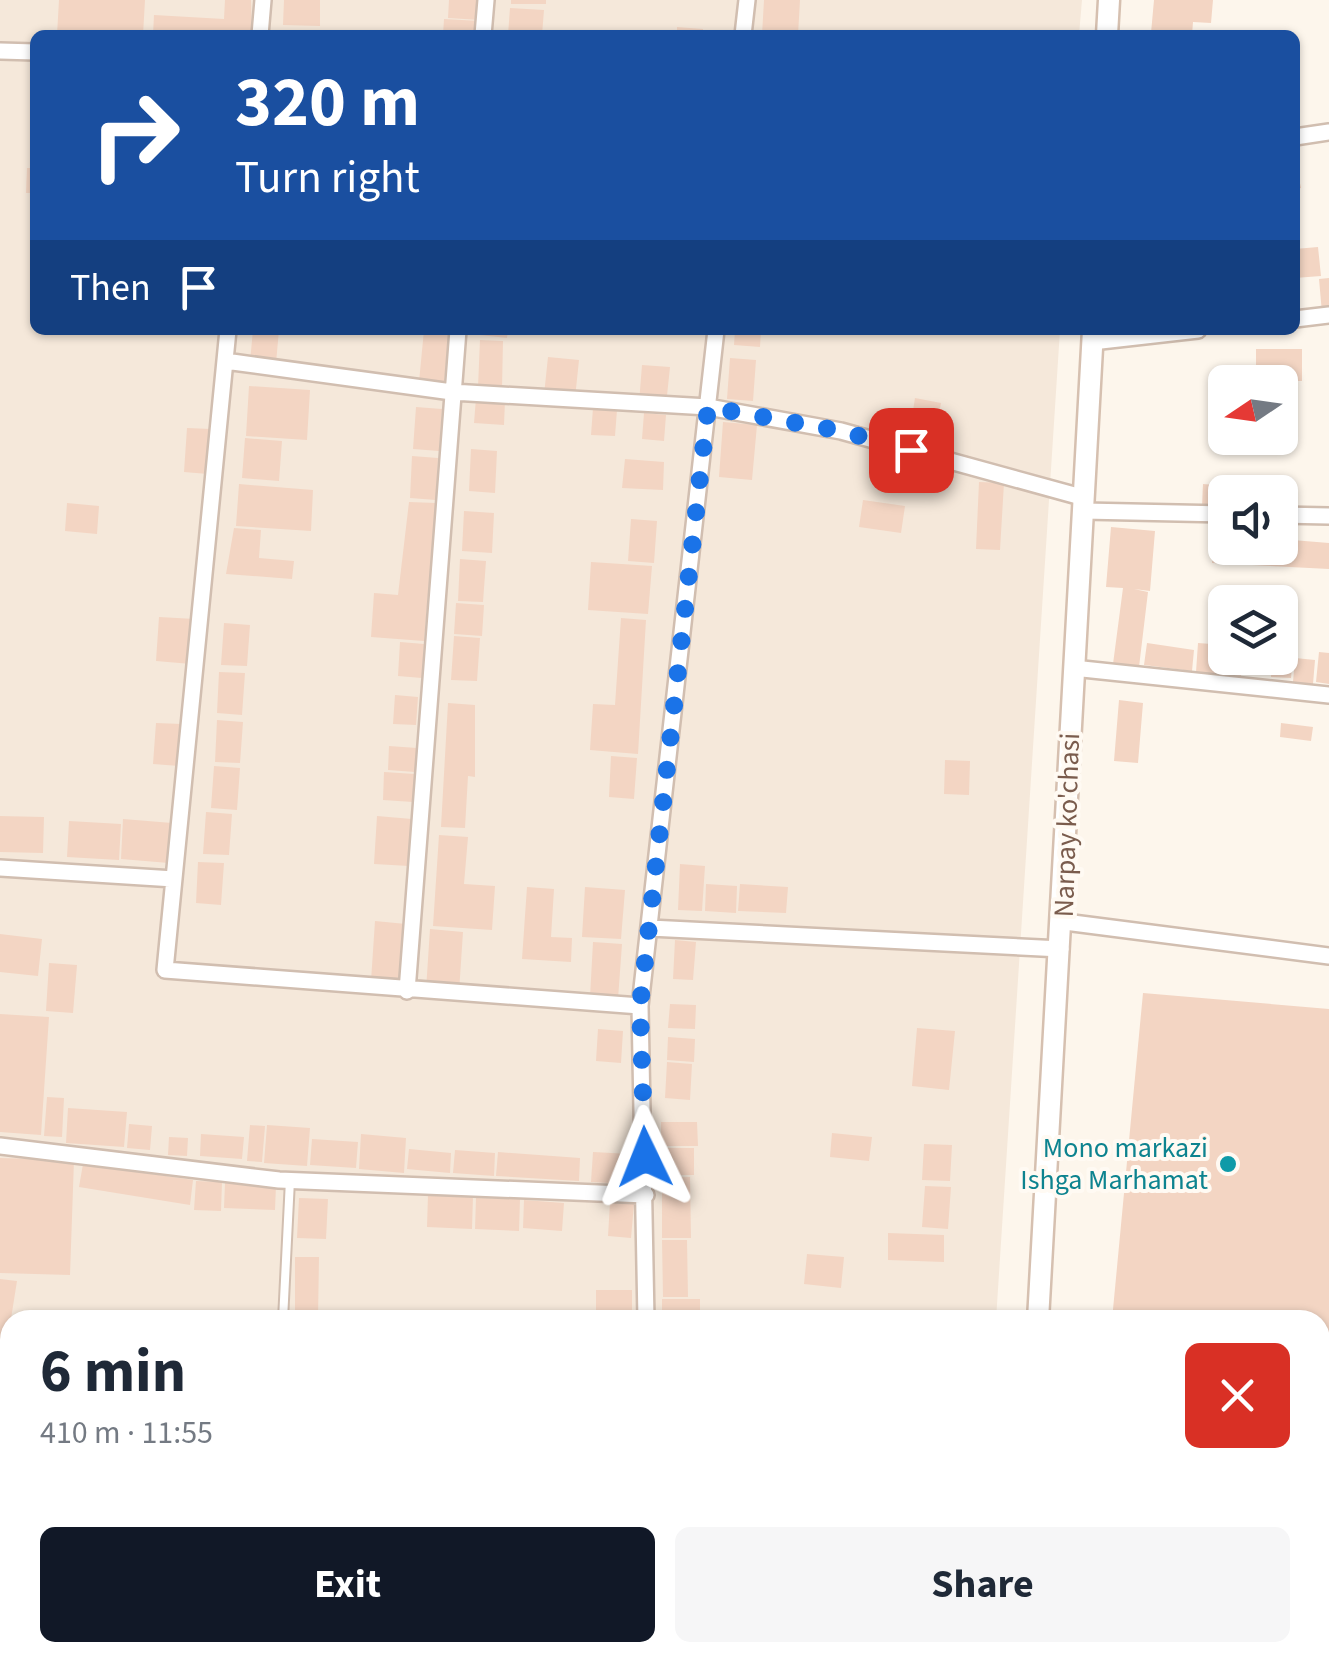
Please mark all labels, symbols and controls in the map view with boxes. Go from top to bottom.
text: 320 m [235,53,420,153]
icon: right [70,70,200,200]
text: Turn right [235,146,420,210]
icon: arrive [171,260,226,315]
text: Then [70,261,151,315]
north arrow [1208,365,1298,455]
map controls [1208,365,1298,675]
pin [869,408,954,493]
icon: arrive [884,423,939,478]
button: sound [1208,475,1298,565]
button: layers [1208,585,1298,675]
street label: Narpay ko'chasi [1044,732,1090,918]
position arrow [593,1105,697,1209]
place label: Mono markazi Ishga Marhamat [1020,1128,1209,1200]
marker: Mono markazi Ishga Marhamat [1217,1153,1239,1175]
text: 6 min [40,1330,186,1415]
button: close [1185,1343,1290,1448]
text: 410 m · 11:55 [40,1410,213,1456]
button: Exit [40,1527,655,1642]
button: Share [675,1527,1290,1642]

